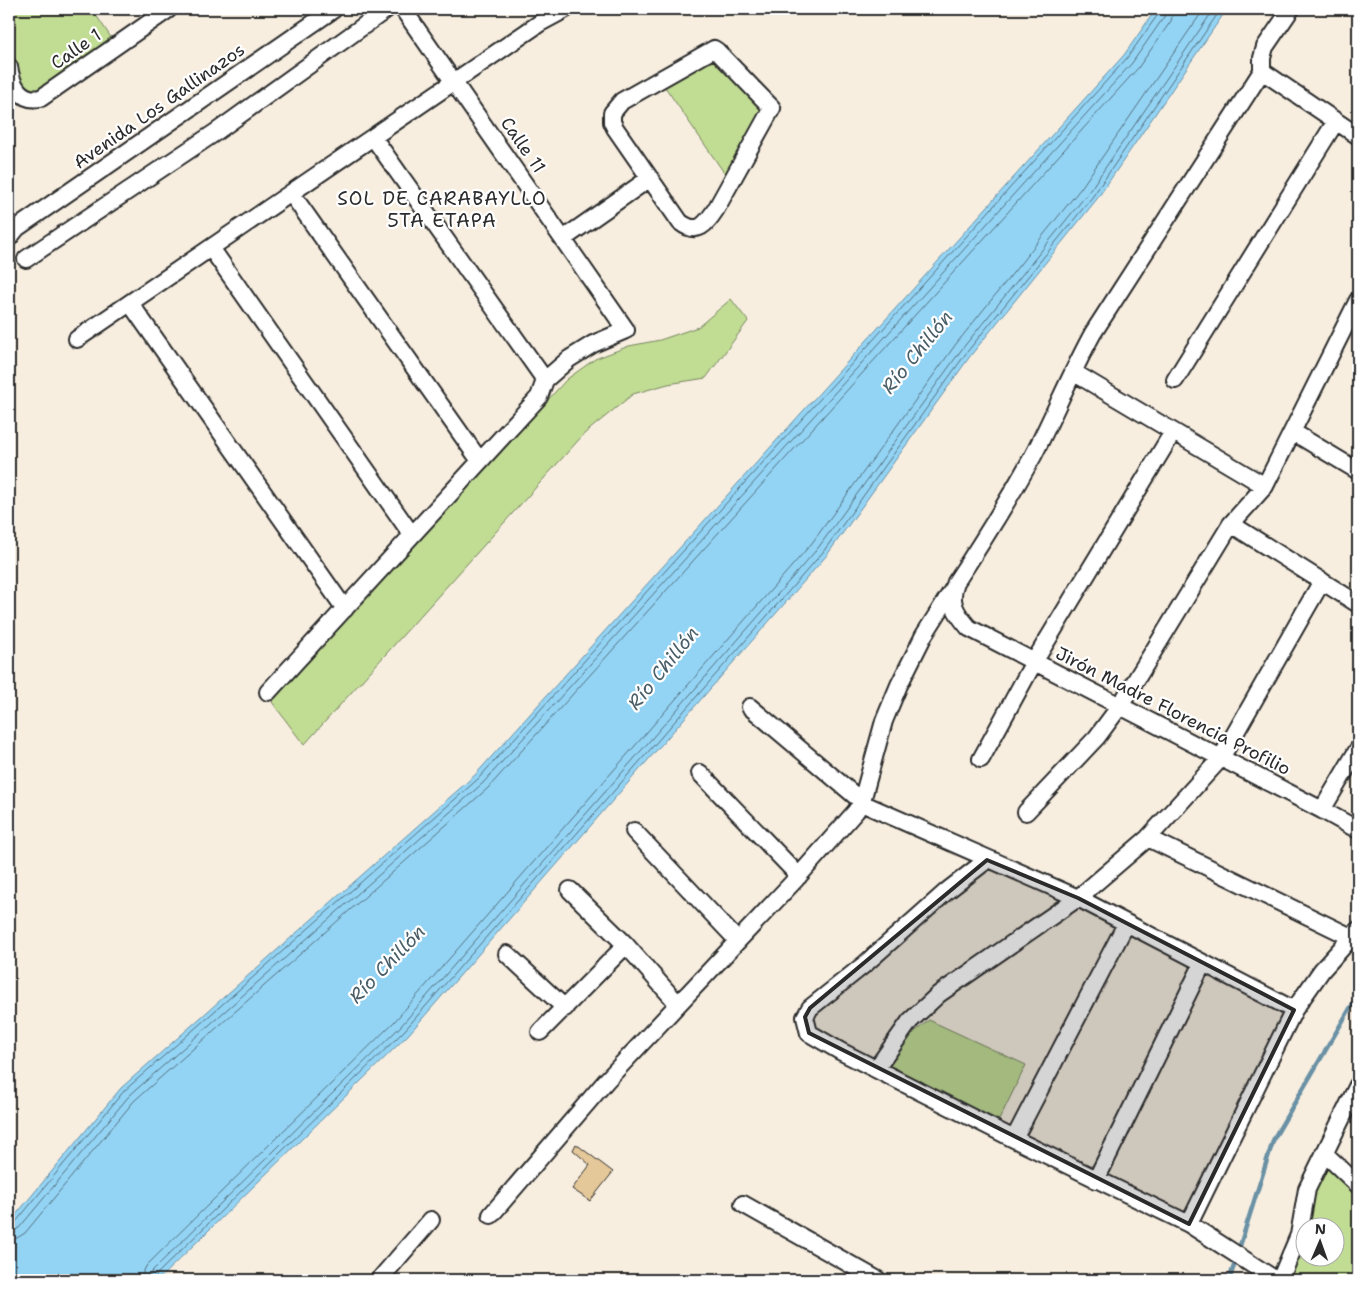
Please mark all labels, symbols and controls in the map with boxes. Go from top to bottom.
street label: Calle 1 [46,23,106,75]
street label: Avenida Los Gallinazos [69,38,249,174]
street label: Calle 11 [495,112,551,178]
district label: SOL DE CARABAYLLO 5TA ETAPA [337,186,547,233]
water label: Río Chillón [876,305,958,399]
water label: Río Chillón [622,621,704,715]
street label: Jirón Madre Florencia Profilio [1051,641,1295,781]
water label: Río Chillón [343,919,431,1009]
north arrow [1294,1216,1344,1266]
text: N [1315,1220,1326,1238]

